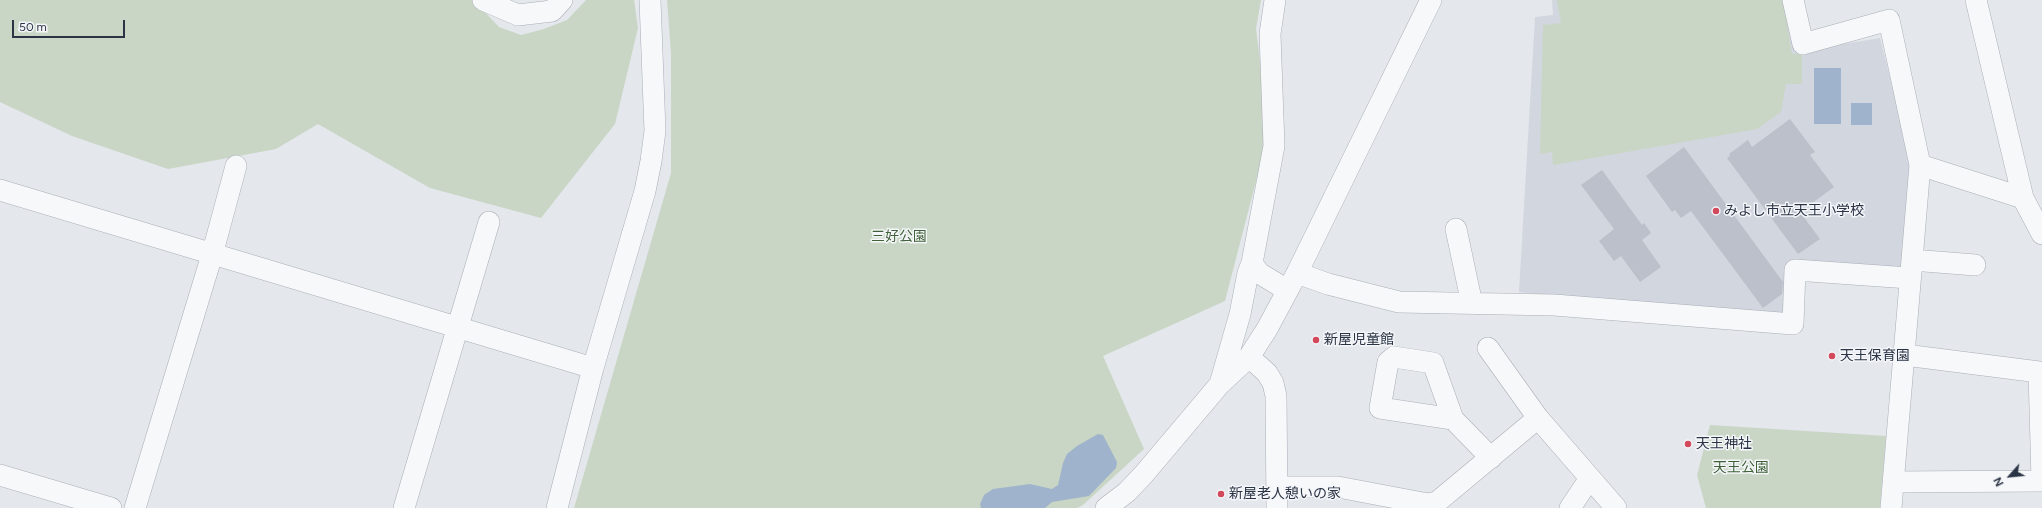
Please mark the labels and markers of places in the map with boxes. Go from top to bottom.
place label: みよし市立天王小学校 [1724,203,1864,219]
marker: みよし市立天王小学校 [1711,206,1721,216]
place label: 新屋児童館 [1324,332,1394,348]
marker: 新屋児童館 [1311,335,1321,345]
place label: 天王保育園 [1840,348,1910,364]
marker: 天王保育園 [1827,351,1837,361]
place label: 天王神社 [1696,436,1752,452]
marker: 天王神社 [1683,439,1693,449]
place label: 新屋老人憩いの家 [1229,486,1341,502]
marker: 新屋老人憩いの家 [1216,489,1226,499]

